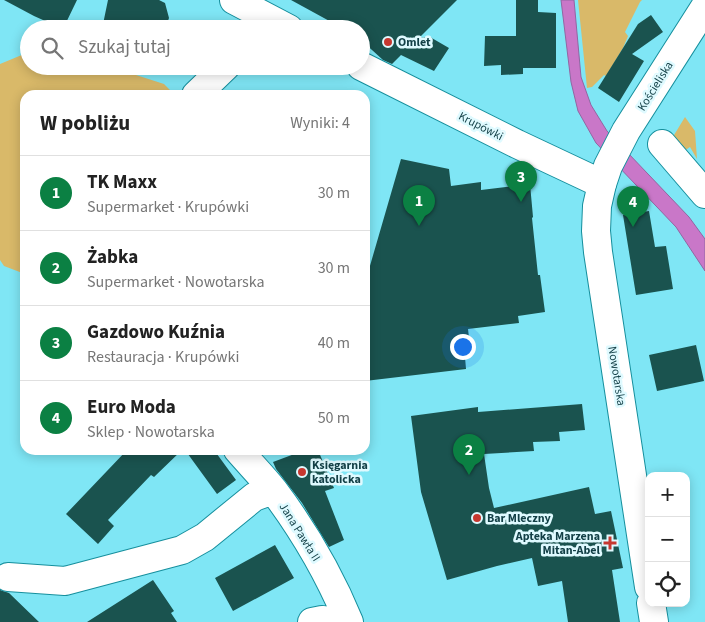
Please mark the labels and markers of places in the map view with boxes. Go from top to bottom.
place label: Omlet [398,34,431,51]
marker: Omlet [382,36,394,48]
pin: 3 [505,161,537,202]
pin: 1 [403,185,435,226]
pin: 4 [617,186,649,227]
pin: 2 [453,434,485,475]
place label: Księgarnia katolicka [312,457,368,488]
marker: Księgarnia katolicka [296,466,308,478]
place label: Bar Mleczny [487,510,552,527]
marker: Bar Mleczny [471,512,483,524]
place label: Apteka Marzena Mitan-Abel [515,528,601,559]
marker: Apteka Marzena Mitan-Abel [604,537,616,549]

